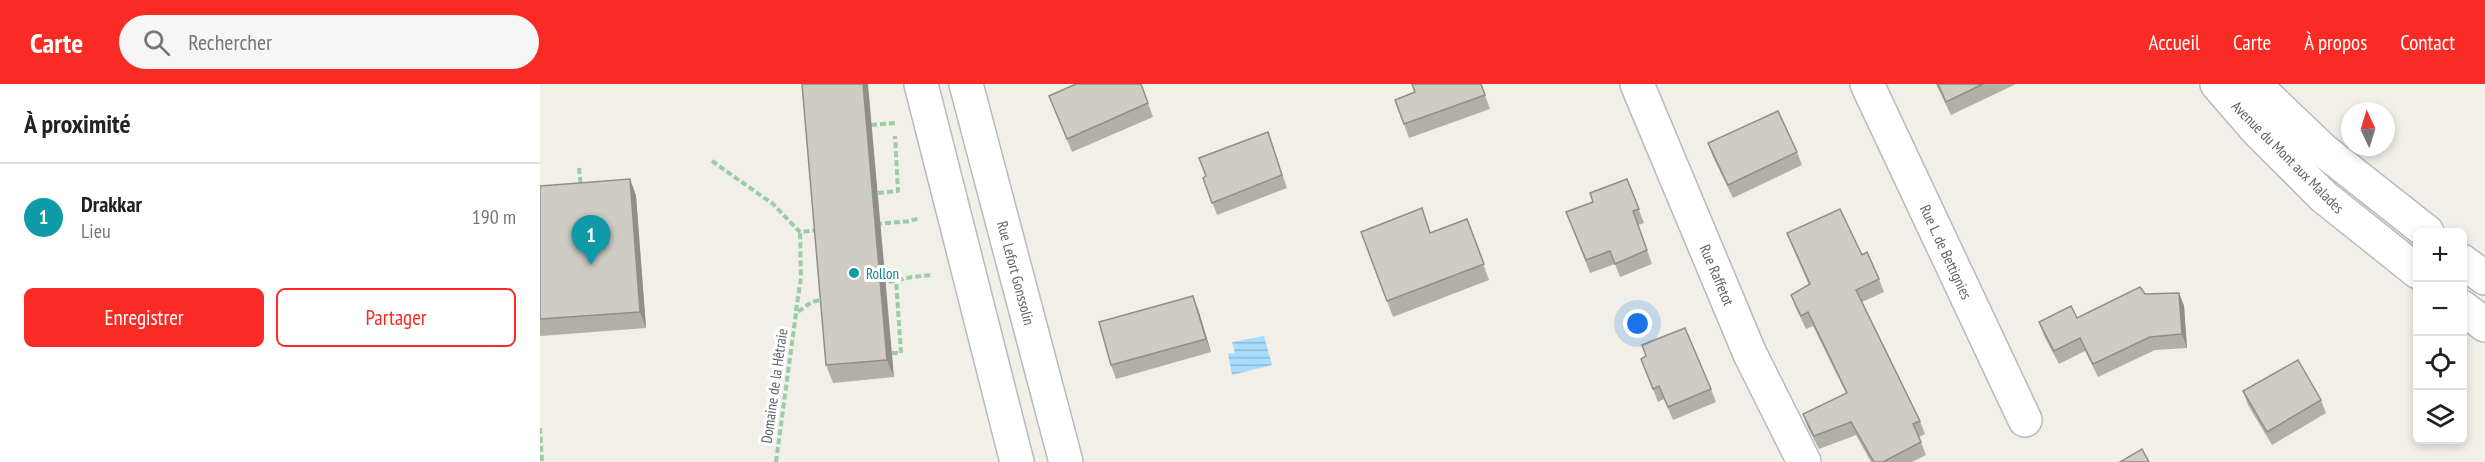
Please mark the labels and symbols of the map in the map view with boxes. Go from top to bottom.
street label: Avenue du Mont aux Malades [2228,97,2348,217]
north arrow [2341,102,2395,156]
street label: Rue L. de Bettignies [1916,202,1976,302]
pin: 1 [572,216,610,265]
street label: Rue Lefort Gonssolin [993,219,1039,327]
street label: Rue Raffetot [1696,242,1738,308]
place label: Rollon [866,264,899,283]
marker: Rollon [847,266,861,280]
your location [1623,309,1652,338]
street label: Domaine de la Hêtraie [757,327,791,445]

